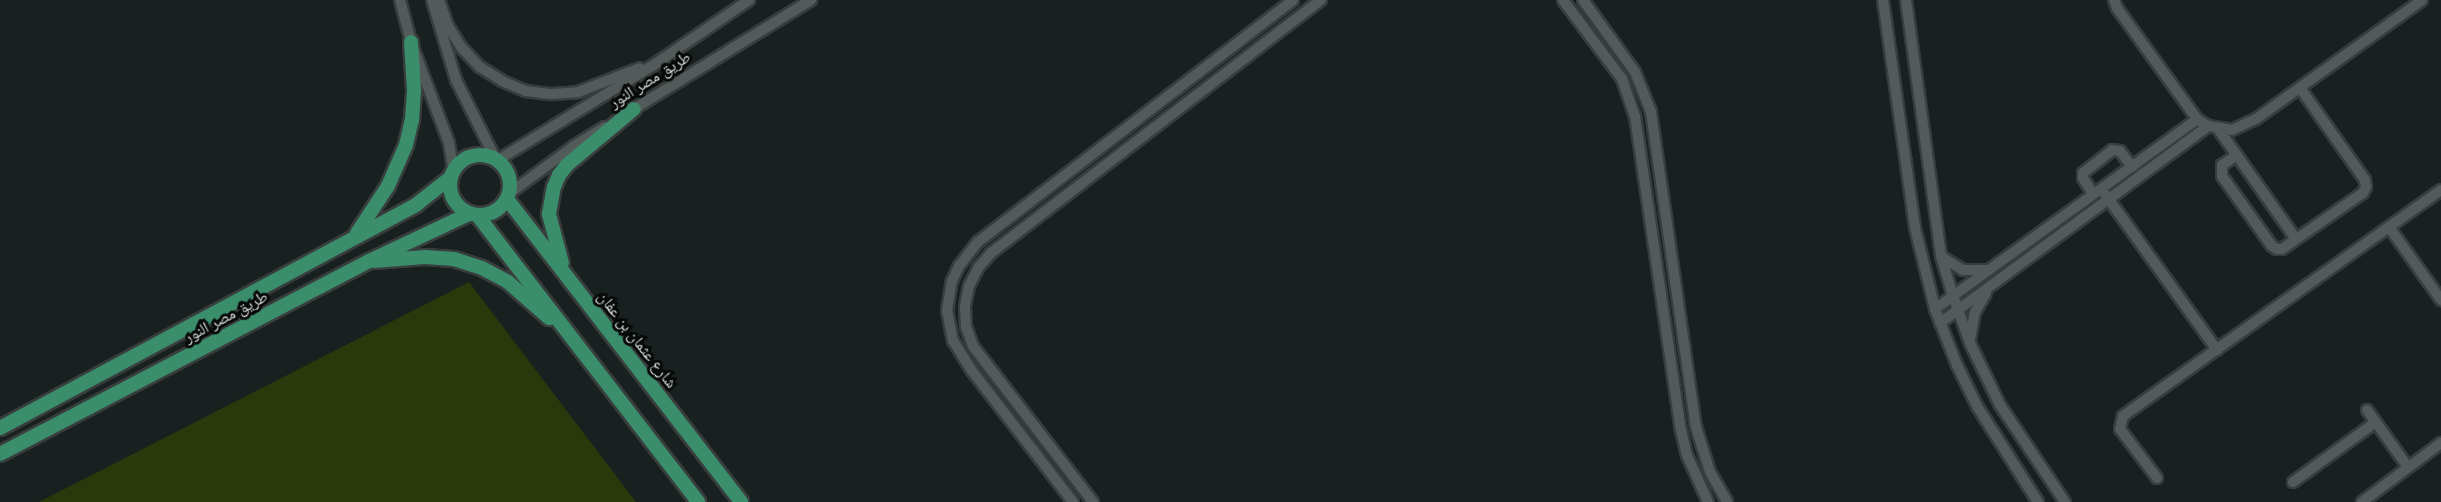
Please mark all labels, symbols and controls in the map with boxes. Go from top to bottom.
street label: طريق مصر النور [606,47,694,113]
street label: طريق مصر النور [181,287,271,347]
street label: شارع عثمان بن عفان [593,288,681,392]

